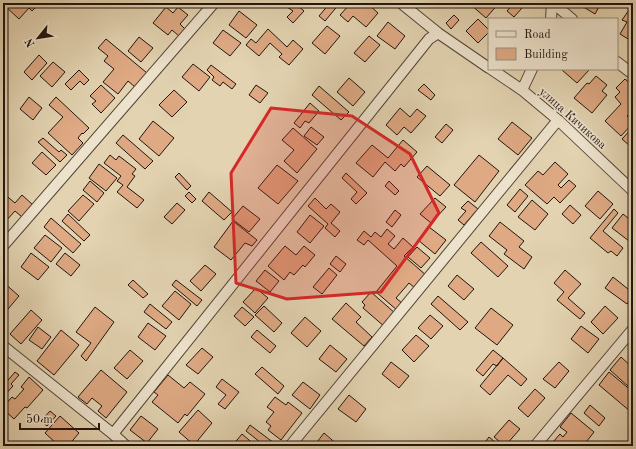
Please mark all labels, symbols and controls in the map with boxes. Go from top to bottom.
north arrow [18,18,58,58]
legend [488,18,618,70]
text: Road [524,29,551,41]
text: N [23,35,38,49]
text: Building [524,49,568,61]
street label: улица Кичикова [537,86,608,152]
scale bar [20,405,99,431]
text: 50 m [26,413,53,426]

